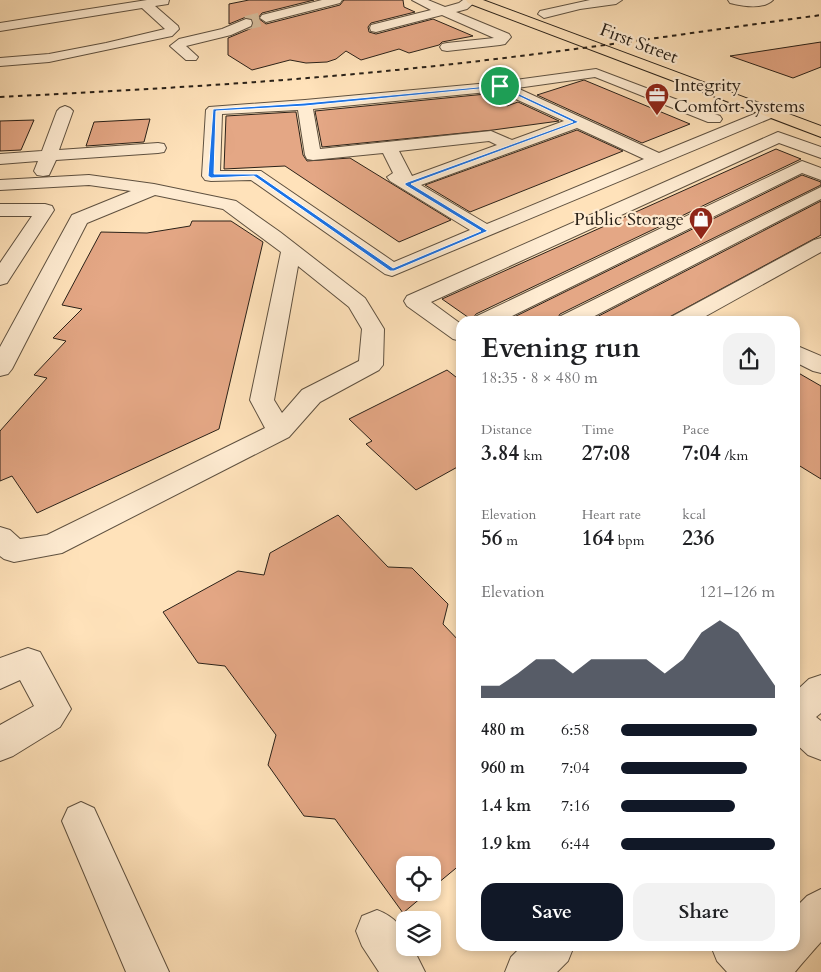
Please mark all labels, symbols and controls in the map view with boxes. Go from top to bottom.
street label: First Street [596,17,682,70]
pin [479,65,521,107]
icon: arrive [486,72,514,100]
place label: Integrity Comfort Systems [674,73,805,119]
office icon: Integrity Comfort Systems [644,82,670,116]
shop icon: Public Storage [688,206,714,240]
place label: Public Storage [574,207,684,232]
text: Evening run [481,329,640,367]
button: share [723,333,775,385]
text: 18:35 · 8 × 480 m [481,367,598,389]
text: Distance [481,420,532,439]
text: Time [582,420,614,439]
text: Pace [682,420,709,439]
text: 3.84 [481,439,519,468]
text: 27:08 [582,439,631,468]
text: 7:04 [682,439,721,468]
text: km [519,446,542,465]
text: /km [721,446,748,465]
text: Elevation [481,505,537,524]
text: Heart rate [582,505,641,524]
text: kcal [682,505,706,524]
text: 56 [481,524,503,553]
text: 164 [582,524,614,553]
text: 236 [682,524,715,553]
text: m [503,531,518,550]
text: bpm [614,531,645,550]
text: Elevation [481,581,545,603]
text: 121–126 m [699,581,775,603]
text: 480 m [481,719,525,741]
text: 6:58 [561,719,590,741]
text: 960 m [481,757,525,779]
text: 7:04 [561,757,590,779]
text: 1.4 km [481,795,531,817]
text: 7:16 [561,795,590,817]
text: 1.9 km [481,833,531,855]
text: 6:44 [561,833,590,855]
map controls [396,856,441,956]
button: locate [396,856,441,901]
button: Save [481,883,623,941]
button: Share [633,883,775,941]
button: layers [396,911,441,956]

